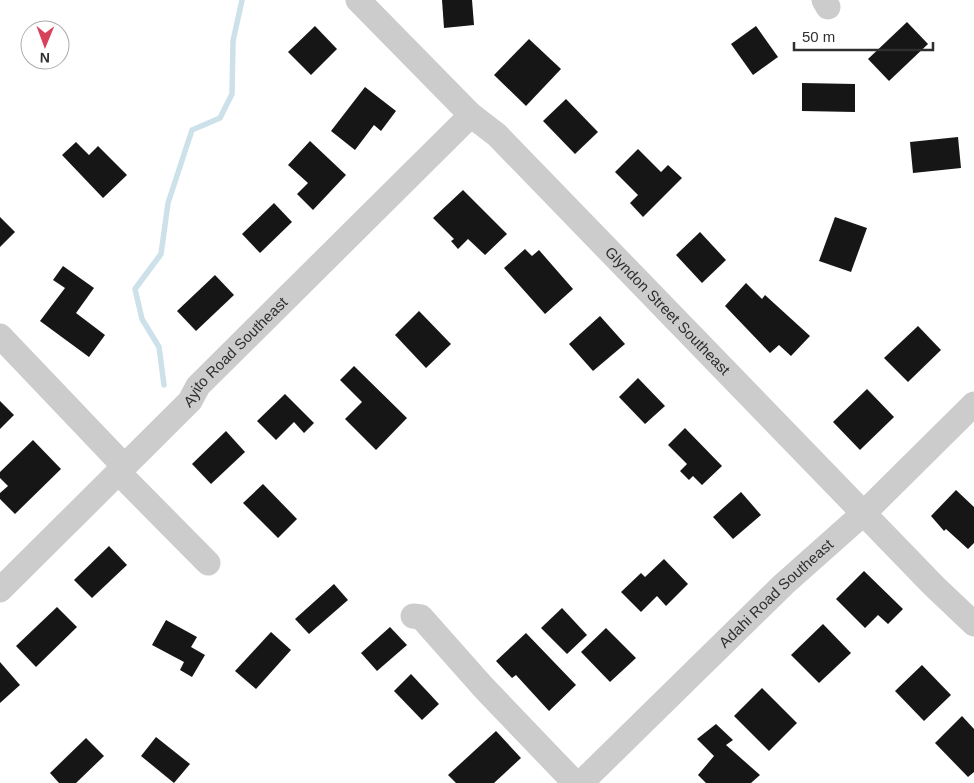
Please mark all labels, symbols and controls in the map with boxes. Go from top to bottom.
north arrow [20,20,70,70]
scale bar [794,20,933,52]
text: 50 m [802,28,835,45]
text: N [40,50,50,66]
street label: Glyndon Street Southeast [602,243,734,379]
street label: Ayito Road Southeast [180,293,291,411]
street label: Adahi Road Southeast [715,535,837,651]

